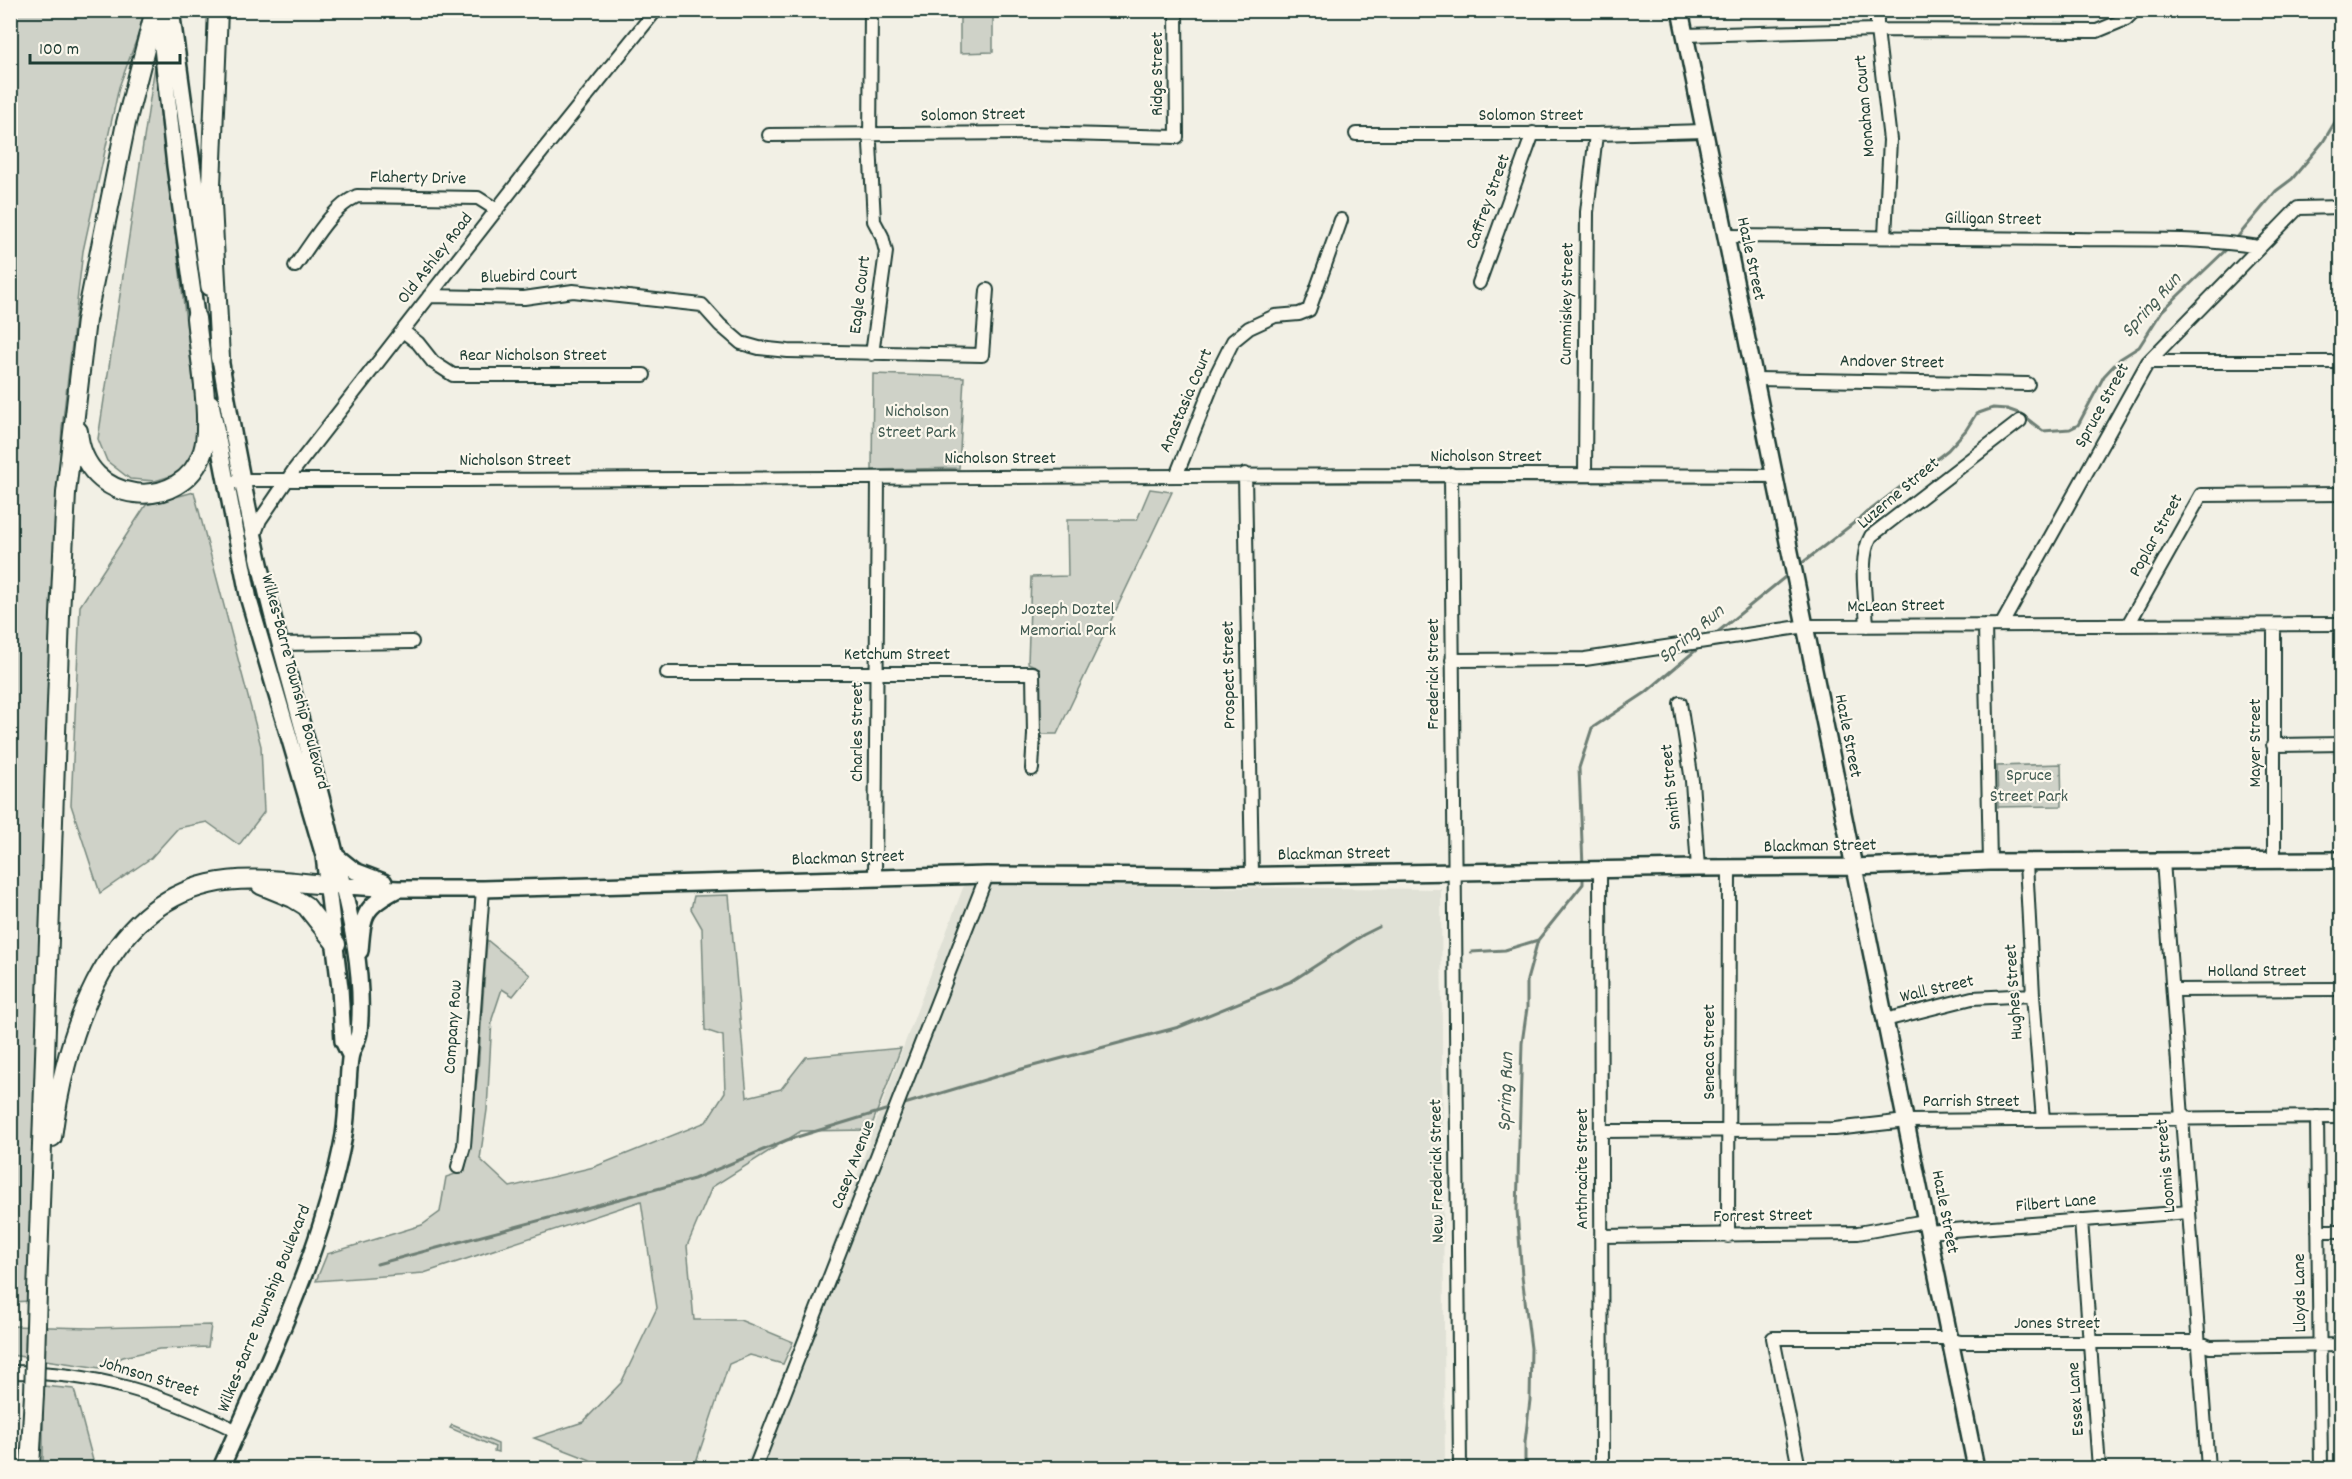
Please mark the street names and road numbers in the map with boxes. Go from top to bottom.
street label: Ridge Street [1146,32,1171,116]
street label: Monahan Court [1849,54,1883,158]
street label: Solomon Street [920,103,1026,129]
street label: Solomon Street [1479,104,1584,129]
street label: Caffrey Street [1460,151,1518,253]
street label: Flaherty Drive [370,166,466,192]
street label: Gilligan Street [1944,207,2042,233]
street label: Old Ashley Road [392,208,480,310]
street label: Hazle Street [1729,215,1771,303]
street label: Cummiskey Street [1554,242,1582,366]
street label: Eagle Court [844,254,878,336]
street label: Bluebird Court [480,263,578,291]
street label: Rear Nicholson Street [459,344,607,369]
street label: Anastasia Court [1154,345,1220,457]
street label: Andover Street [1840,350,1945,376]
street label: Spruce Street [2069,359,2137,453]
street label: Nicholson Street [1430,445,1542,470]
street label: Nicholson Street [944,447,1056,472]
street label: Nicholson Street [459,449,571,474]
street label: Luzerne Street [1852,452,1946,536]
street label: Poplar Street [2124,490,2190,582]
street label: Wilkes-Barre Township Boulevard [253,572,335,792]
street label: McLean Street [1847,594,1945,620]
street label: Frederick Street [1422,618,1447,730]
street label: Prospect Street [1217,620,1243,729]
street label: Ketchum Street [844,643,951,668]
street label: Charles Street [846,682,871,782]
street label: Hazle Street [1827,692,1867,780]
street label: Mayer Street [2244,698,2269,787]
street label: Smith Street [1655,742,1689,831]
street label: Blackman Street [1763,834,1877,860]
street label: Blackman Street [1277,842,1391,868]
street label: Blackman Street [791,845,905,873]
street label: Hughes Street [1999,943,2031,1041]
street label: Holland Street [2208,960,2307,985]
street label: Wall Street [1898,969,1977,1011]
street label: Company Row [438,979,470,1075]
street label: Seneca Street [1698,1004,1723,1100]
street label: Parrish Street [1923,1090,2020,1115]
street label: New Frederick Street [1424,1098,1452,1243]
street label: Anthracite Street [1571,1108,1596,1230]
street label: Casey Avenue [826,1117,882,1213]
street label: Loomis Street [2150,1117,2184,1214]
street label: Hazle Street [1924,1168,1964,1256]
street label: Filbert Lane [2015,1188,2097,1220]
street label: Wilkes-Barre Township Boulevard [212,1201,318,1417]
street label: Forrest Street [1713,1204,1813,1230]
street label: Lloyds Lane [2288,1253,2314,1333]
street label: Jones Street [2014,1312,2100,1337]
street label: Johnson Street [96,1351,202,1405]
street label: Essex Lane [2062,1361,2092,1437]

